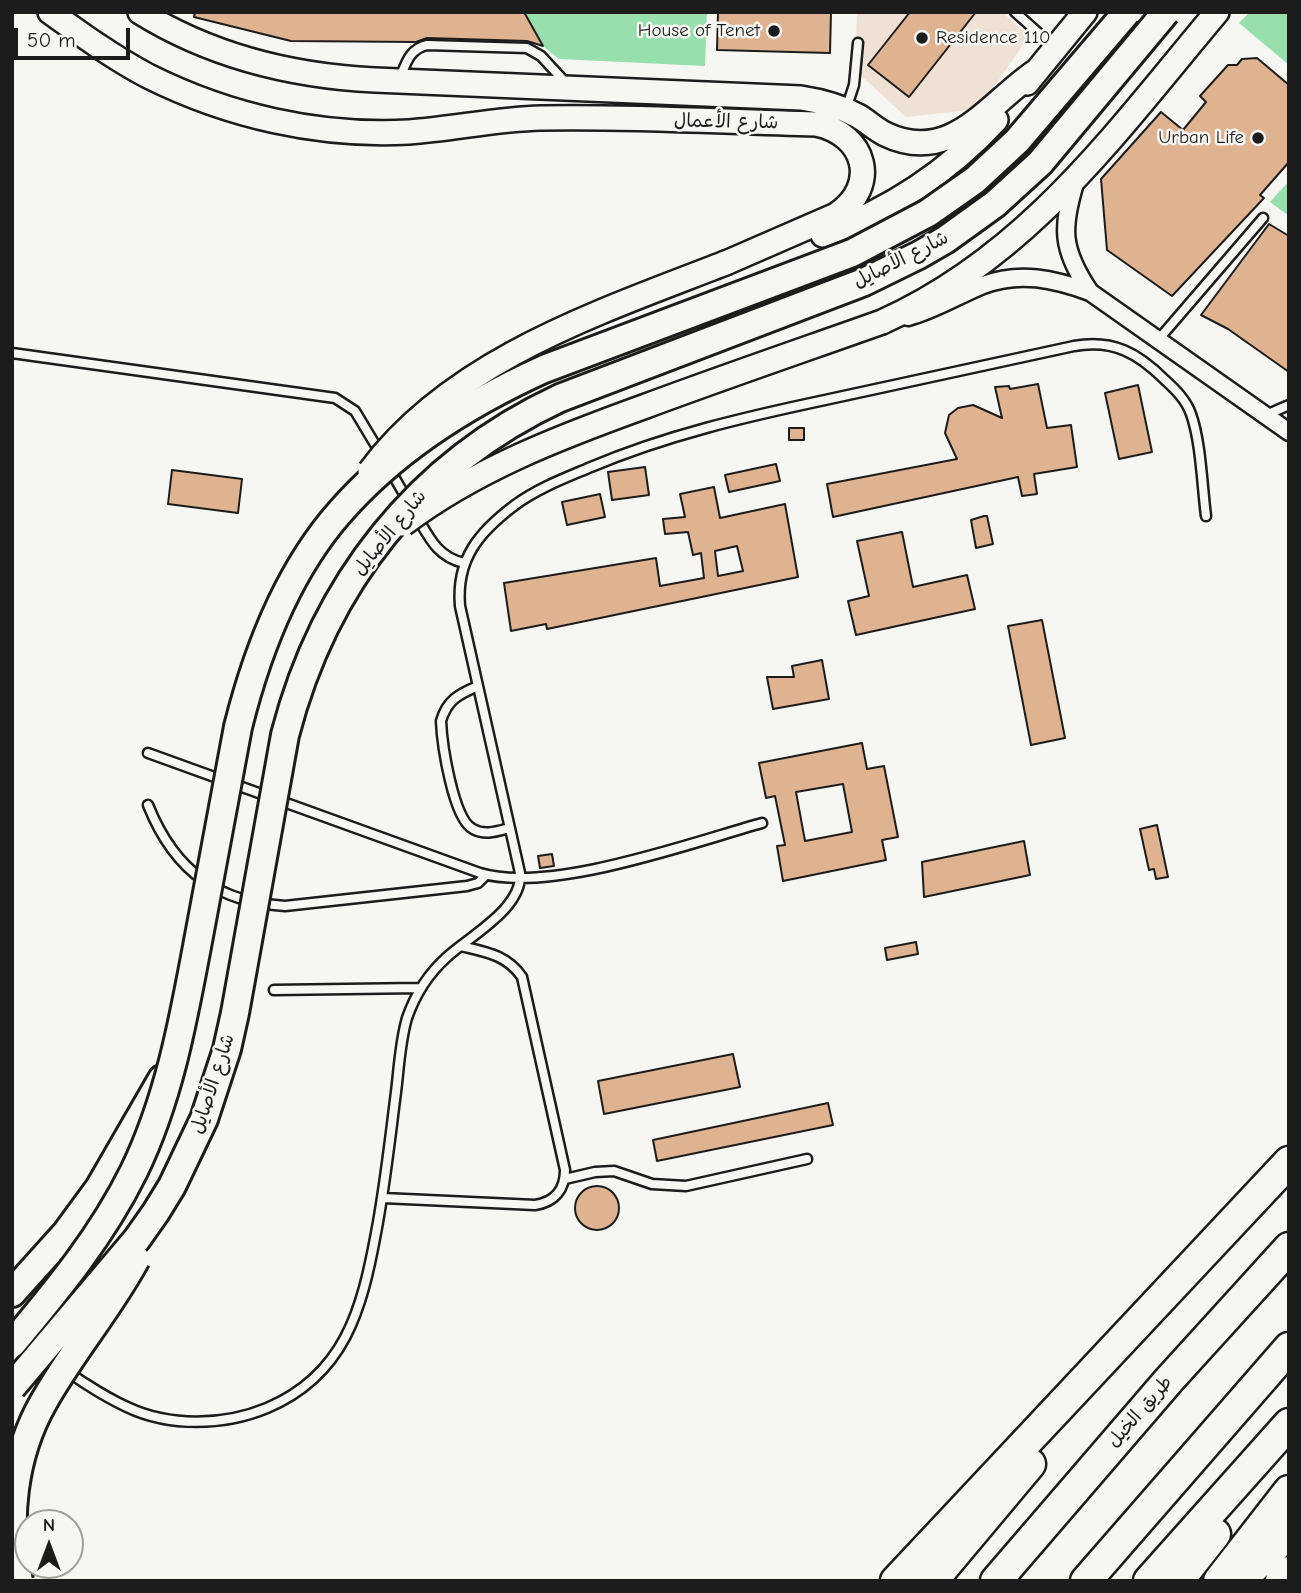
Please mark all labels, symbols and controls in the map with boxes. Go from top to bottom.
scale bar [18,14,133,58]
place label: House of Tenet [638,20,760,42]
marker: House of Tenet [766,23,782,39]
place label: Residence 110 [936,27,1051,49]
text: 50 m [27,28,76,52]
marker: Residence 110 [914,30,930,46]
street label: شارع الأعمال [674,110,778,134]
place label: Urban Life [1158,127,1244,149]
marker: Urban Life [1250,130,1266,146]
street label: شارع الأصايل [850,226,952,294]
street label: شارع الأصايل [348,485,432,581]
street label: شارع الأصايل [186,1031,240,1137]
street label: طريق الخيل [1103,1371,1177,1453]
north arrow [14,1509,84,1579]
text: N [43,1514,55,1536]

